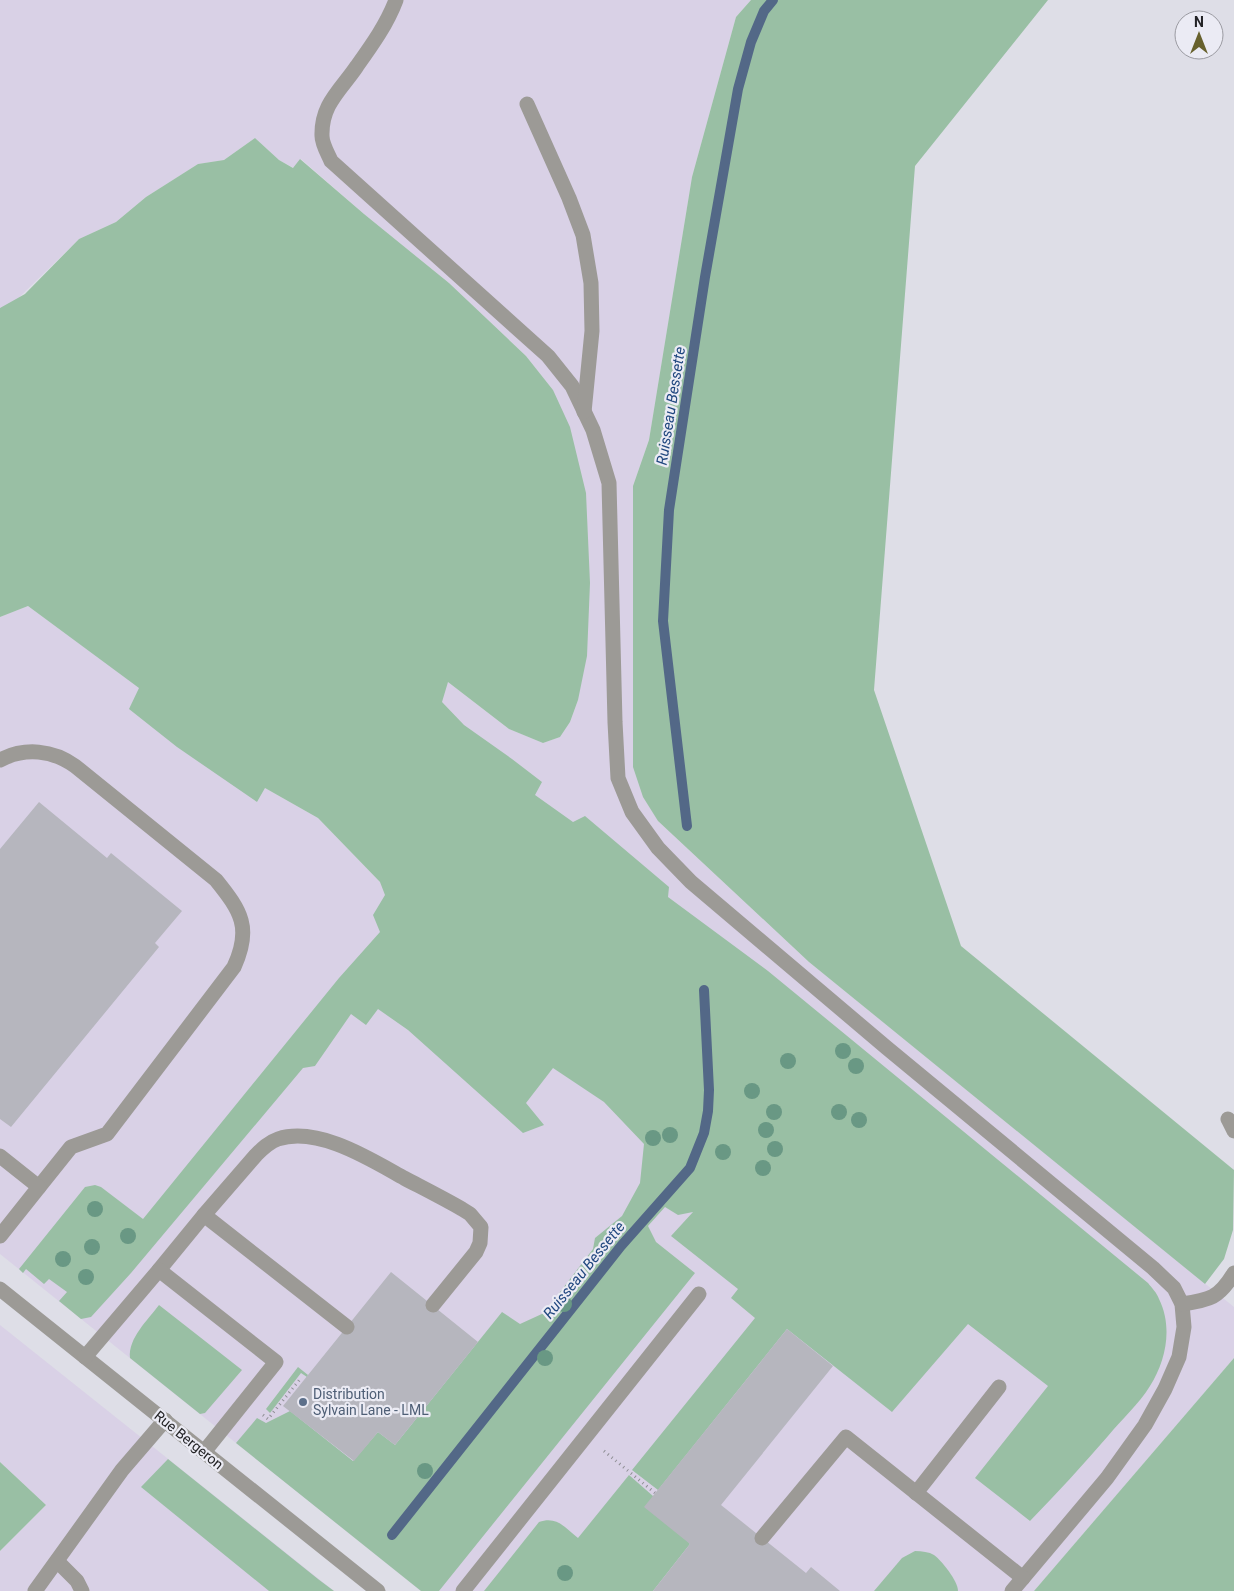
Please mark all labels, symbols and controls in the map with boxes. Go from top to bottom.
north arrow [1174,10,1224,60]
text: N [1194,14,1204,30]
water label: Ruisseau Bessette [653,345,689,466]
water label: Ruisseau Bessette [539,1218,629,1322]
place label: Distribution Sylvain Lane - LML [313,1386,429,1418]
marker: Distribution Sylvain Lane - LML [297,1396,309,1408]
street label: Rue Bergeron [151,1407,227,1473]

